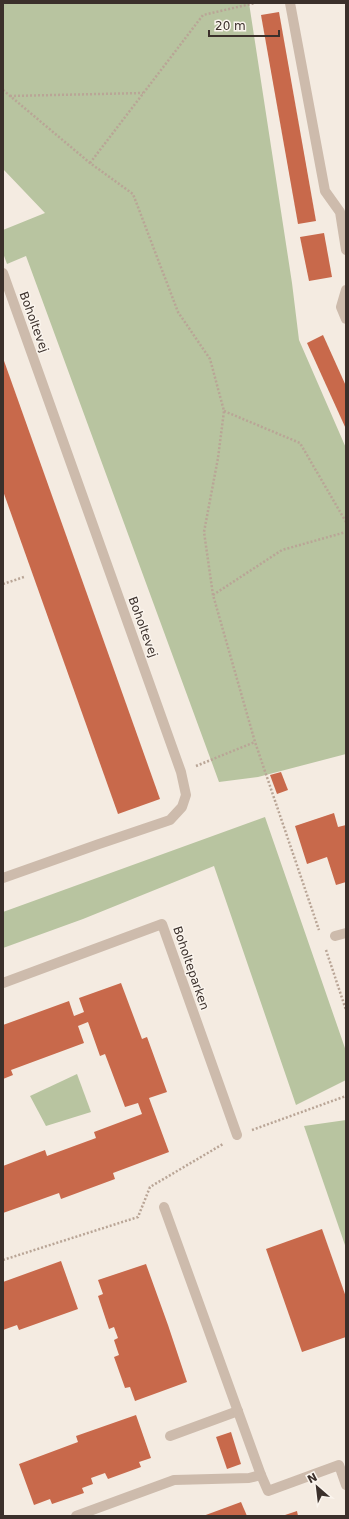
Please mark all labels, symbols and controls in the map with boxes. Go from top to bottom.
scale bar [209,12,279,38]
text: 20 m [215,19,246,33]
street label: Boholtevej [17,290,51,354]
street label: Boholtevej [126,595,160,659]
street label: Boholteparken [170,924,212,1012]
north arrow [297,1467,337,1507]
text: N [305,1471,320,1487]

